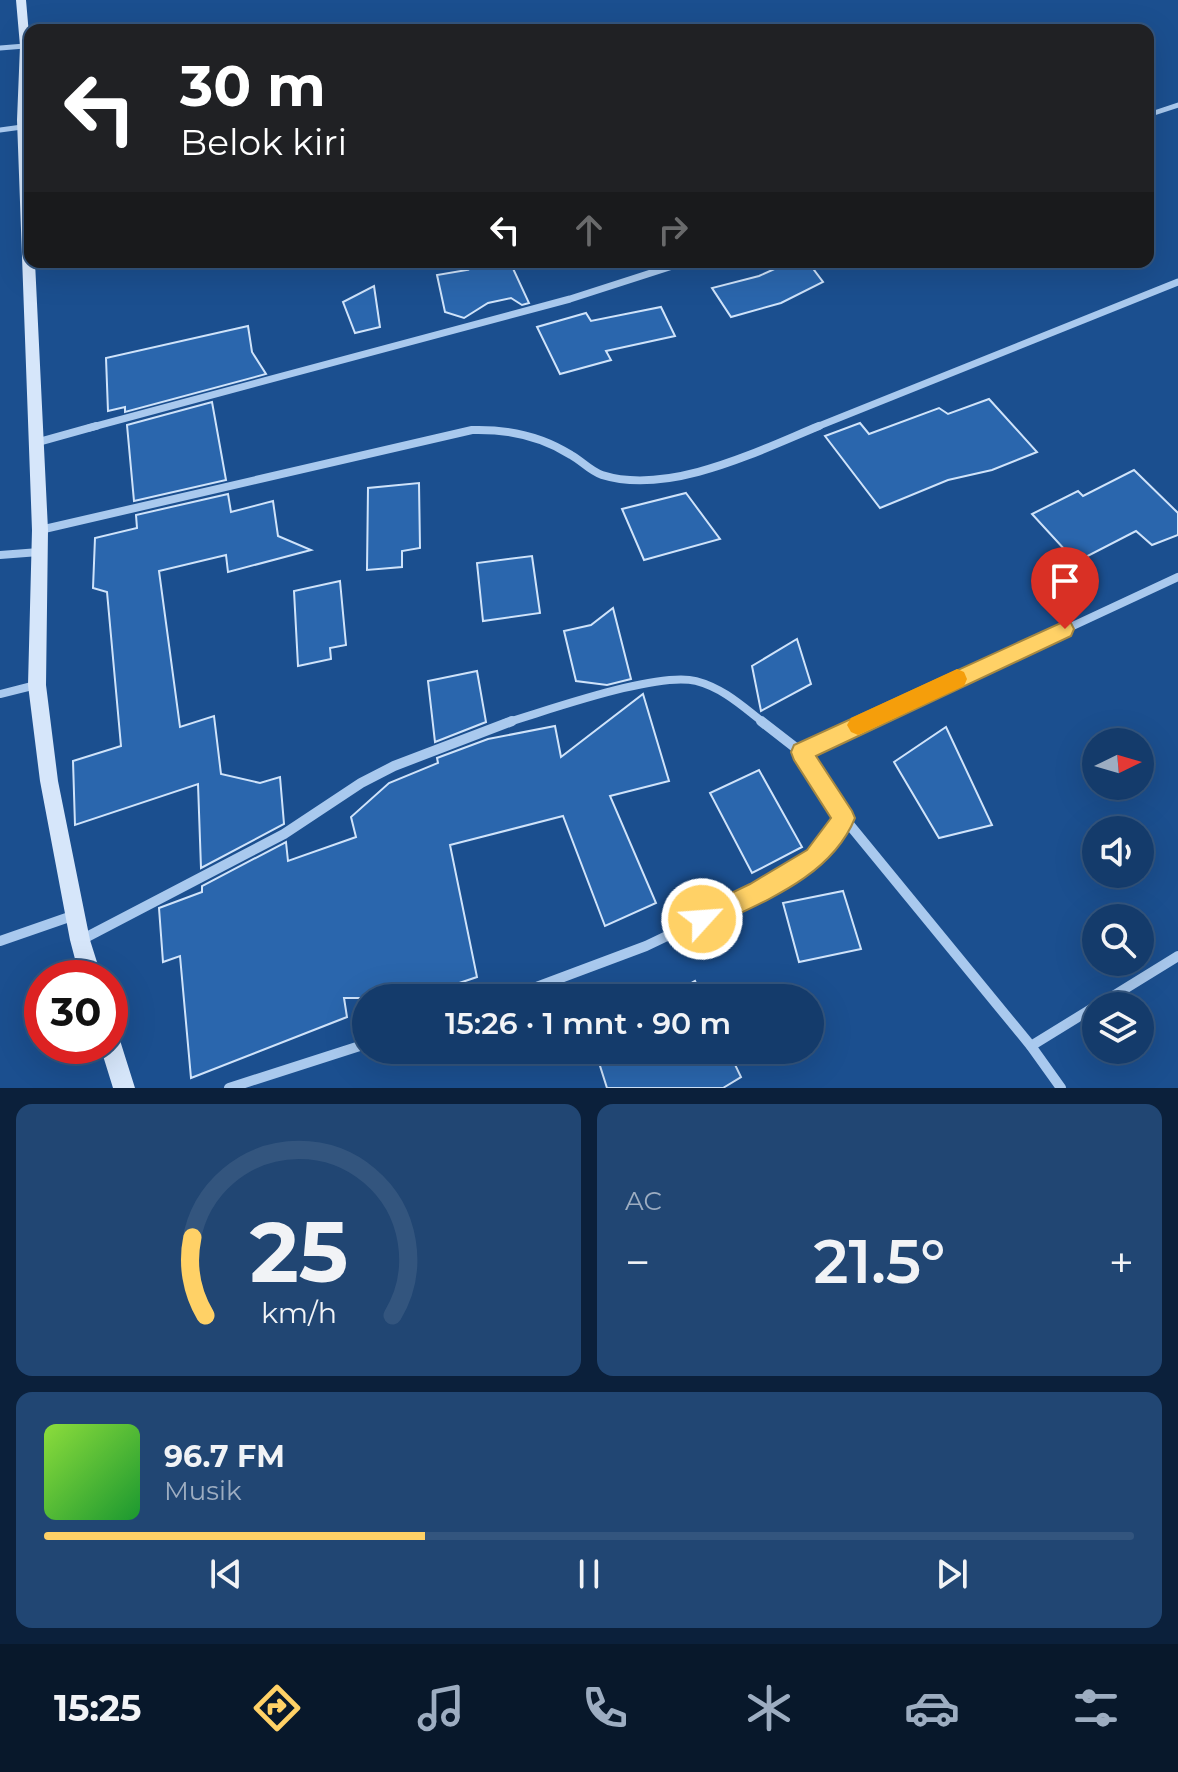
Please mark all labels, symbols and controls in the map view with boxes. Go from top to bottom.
text: 30 m [180,52,326,120]
icon: left [48,56,152,160]
text: Belok kiri [180,120,347,164]
icon: left [483,208,527,252]
icon: ahead [567,208,611,252]
icon: right [651,208,695,252]
pin [1031,547,1099,629]
icon: arrive [1043,559,1087,603]
north arrow [1082,728,1154,800]
map controls [1082,728,1154,1064]
button: sound [1082,816,1154,888]
position arrow [660,877,744,961]
button: search [1082,904,1154,976]
speed limit sign: 30 [24,960,128,1064]
button: layers [1082,992,1154,1064]
text: 15:26 · 1 mnt · 90 m [445,1005,731,1042]
text: AC [625,1185,662,1217]
text: 25 [249,1201,348,1303]
text: 21.5° [813,1225,946,1298]
text: − [625,1235,650,1289]
text: + [1109,1235,1134,1289]
text: km/h [260,1295,337,1330]
text: 96.7 FM [164,1438,285,1475]
text: Musik [164,1475,242,1507]
icon: previous [204,1552,248,1596]
icon: pause [567,1552,611,1596]
icon: next [930,1552,974,1596]
icon: directions [249,1680,305,1736]
icon: music [413,1680,469,1736]
icon: phone [577,1680,633,1736]
icon: climate [741,1680,797,1736]
icon: car [904,1680,960,1736]
icon: filters [1068,1680,1124,1736]
text: 15:25 [54,1686,142,1730]

